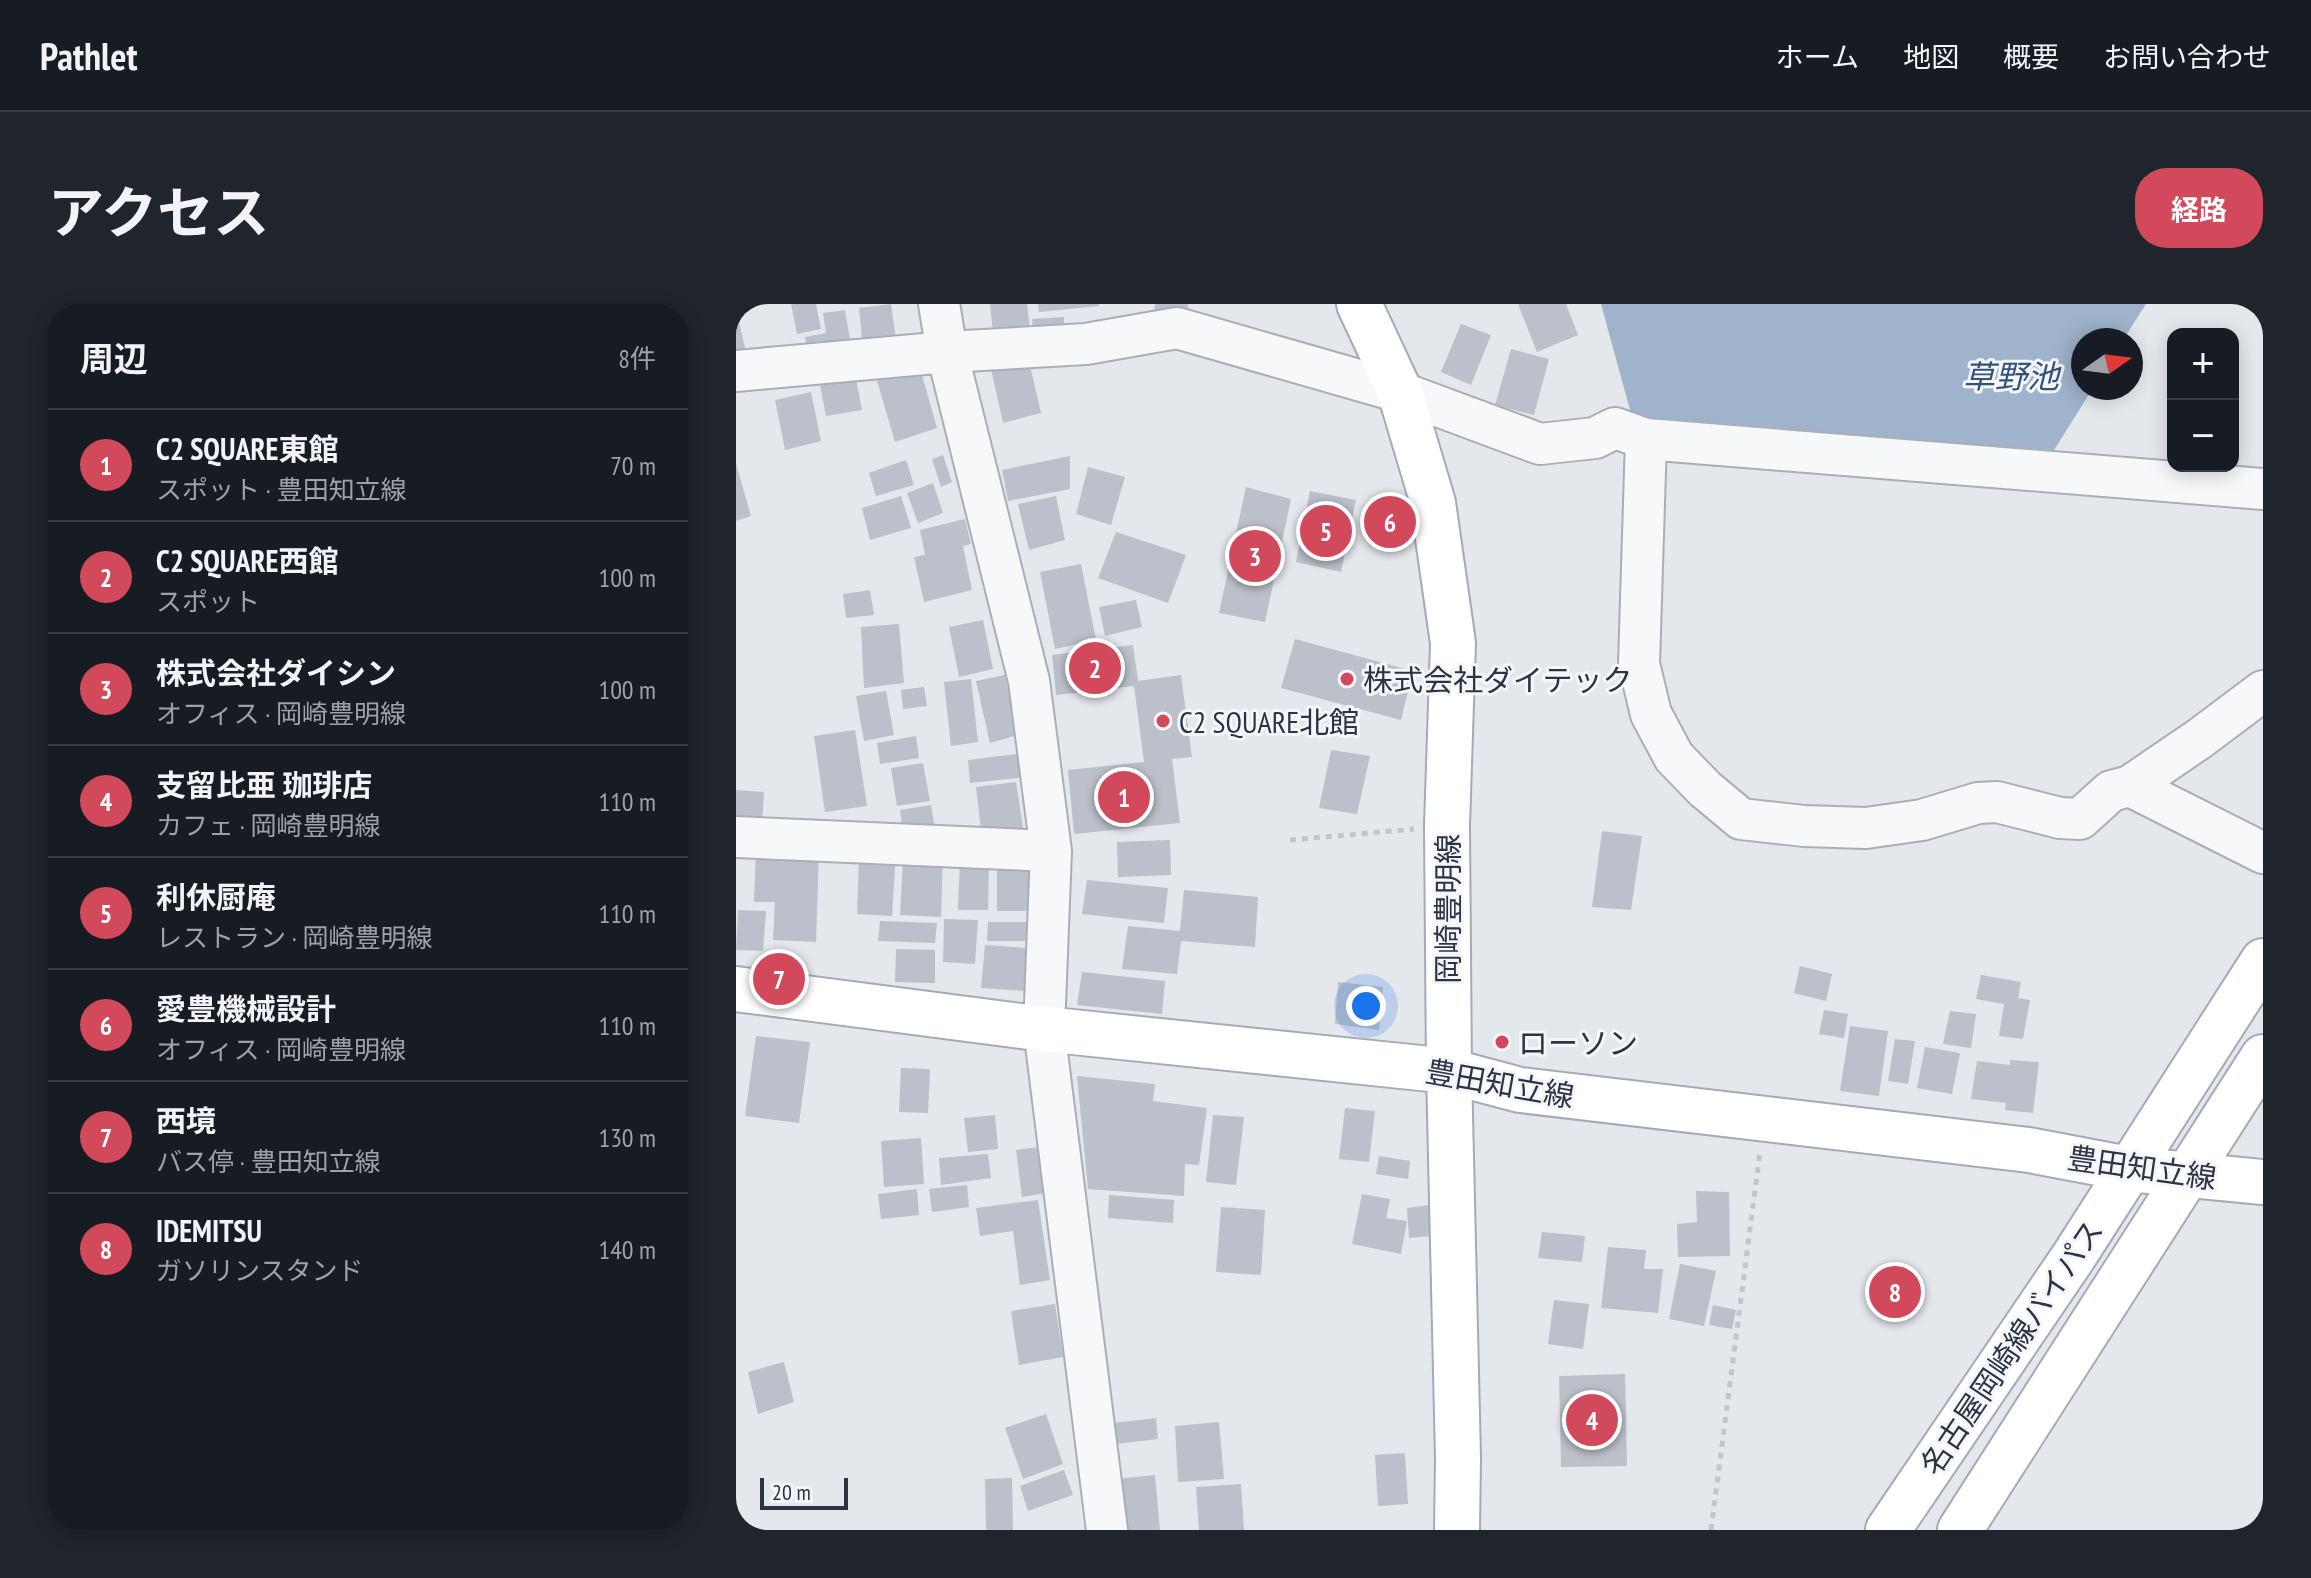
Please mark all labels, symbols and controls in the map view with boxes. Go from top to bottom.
text: Pathlet [40,31,138,80]
text: ホーム [1776,38,1859,75]
text: 地図 [1903,38,1959,75]
text: 概要 [2003,38,2059,75]
text: お問い合わせ [2103,38,2271,75]
button: 経路 [2135,168,2263,248]
text: アクセス [48,176,269,248]
north arrow [2071,328,2143,400]
map controls [2167,328,2239,472]
button: + [2167,328,2239,400]
text: 周辺 [80,336,148,380]
text: 8件 [618,342,656,375]
water label: 草野池 [1963,355,2062,397]
button: − [2167,400,2239,472]
text: C2 SQUARE東館 [156,429,338,468]
text: 1 [100,449,112,482]
text: 70 m [610,449,656,482]
text: スポット · 豊田知立線 [156,473,407,506]
pin: 6 [1364,492,1416,552]
pin: 5 [1300,501,1352,561]
pin: 3 [1229,526,1281,586]
text: C2 SQUARE西館 [156,541,338,580]
text: 2 [100,561,112,594]
text: 100 m [598,561,656,594]
text: スポット [156,585,260,618]
pin: 2 [1069,638,1121,698]
text: 株式会社ダイシン [156,653,396,692]
place label: 株式会社ダイテック [1363,660,1632,699]
marker: 株式会社ダイテック [1338,670,1356,688]
text: 3 [100,673,112,706]
text: 100 m [598,673,656,706]
text: オフィス · 岡崎豊明線 [156,697,406,730]
place label: C2 SQUARE北館 [1179,702,1359,741]
marker: C2 SQUARE北館 [1154,712,1172,730]
text: 支留比亜 珈琲店 [156,765,372,804]
pin: 1 [1098,767,1150,827]
text: 4 [100,785,112,818]
text: 110 m [598,785,656,818]
text: カフェ · 岡崎豊明線 [156,809,381,842]
street label: 岡崎豊明線 [1428,834,1467,984]
text: 利休厨庵 [156,877,276,916]
text: 5 [100,897,112,930]
text: 110 m [598,897,656,930]
text: レストラン · 岡崎豊明線 [156,921,433,954]
pin: 7 [753,949,805,1009]
your location [1346,986,1386,1026]
text: 愛豊機械設計 [156,989,336,1028]
text: 6 [100,1009,112,1042]
text: 110 m [598,1009,656,1042]
place label: ローソン [1518,1023,1638,1062]
text: オフィス · 岡崎豊明線 [156,1033,406,1066]
marker: ローソン [1493,1033,1511,1051]
street label: 豊田知立線 [1423,1051,1577,1115]
text: 西境 [156,1101,216,1140]
text: 7 [100,1121,112,1154]
text: 130 m [598,1121,656,1154]
street label: 豊田知立線 [2065,1137,2219,1197]
text: バス停 · 豊田知立線 [156,1145,381,1178]
text: IDEMITSU [156,1211,262,1250]
street label: 名古屋岡崎線バイパス [1911,1212,2111,1482]
text: 8 [100,1233,112,1266]
text: 140 m [598,1233,656,1266]
text: ガソリンスタンド [156,1254,363,1287]
pin: 8 [1869,1262,1921,1322]
pin: 4 [1566,1390,1618,1450]
scale bar [760,1474,848,1510]
text: 20 m [772,1478,811,1506]

